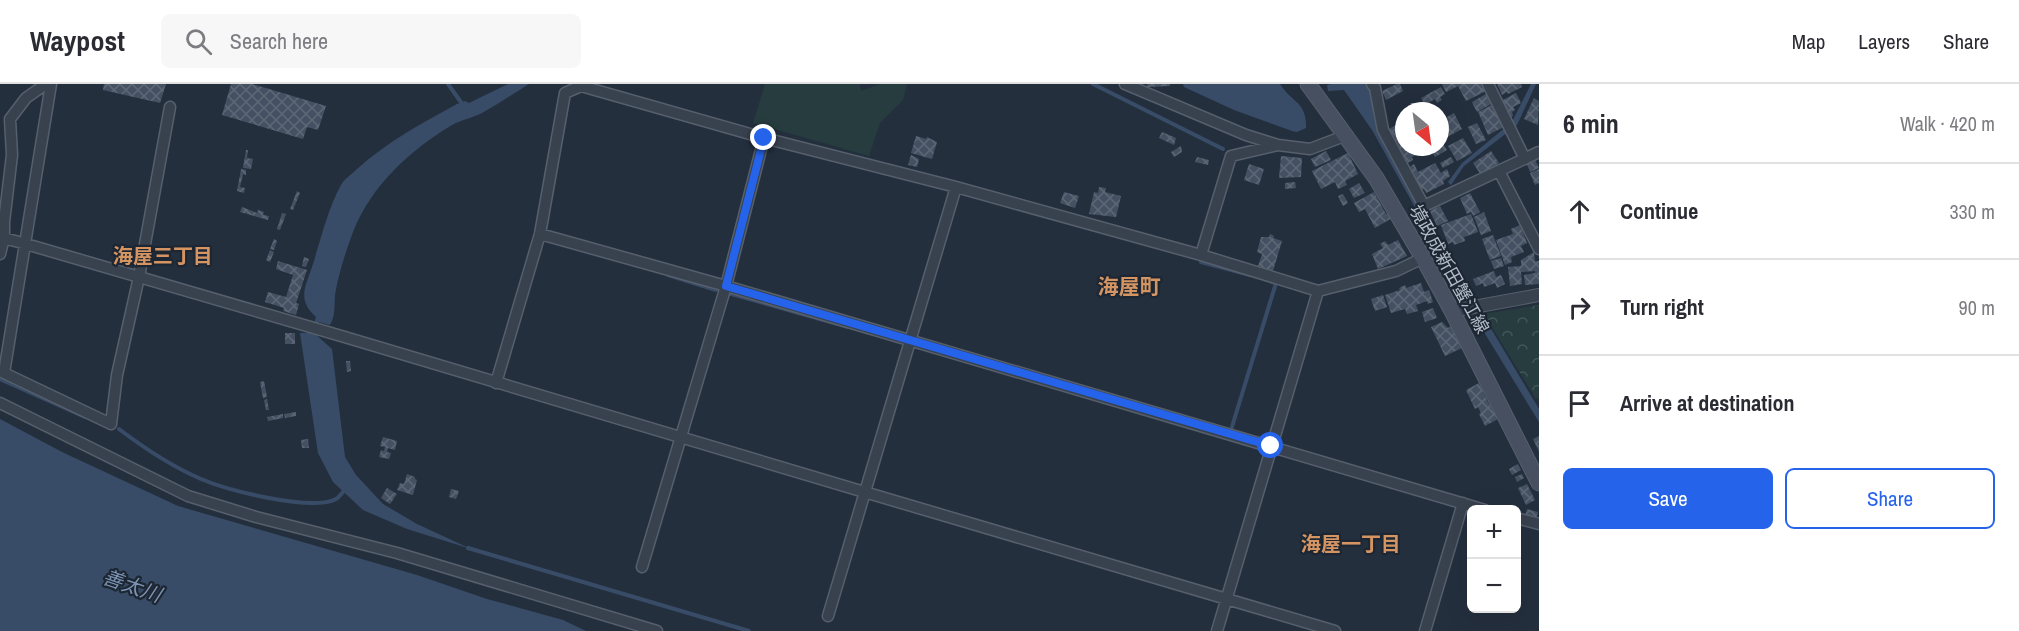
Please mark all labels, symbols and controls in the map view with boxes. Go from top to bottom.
search box [161,14,581,68]
text: Waypost [30,22,125,60]
icon: search [182,25,215,58]
text: Search here [230,26,328,56]
text: Map [1792,27,1825,56]
text: Layers [1858,27,1910,56]
text: Share [1943,27,1989,56]
north arrow [1395,102,1449,156]
text: 6 min [1563,106,1619,141]
text: Walk · 420 m [1900,110,1995,137]
route end [750,124,776,150]
icon: ahead [1563,195,1596,228]
text: Continue [1620,196,1698,226]
text: 330 m [1949,198,1995,225]
street label: 境政成新田蟹江線 [1404,200,1495,338]
district label: 海屋三丁目 [113,242,213,269]
district label: 海屋町 [1098,272,1161,301]
icon: right [1563,291,1596,324]
text: Turn right [1620,292,1704,322]
text: 90 m [1959,294,1995,321]
icon: arrive [1563,387,1596,420]
text: Arrive at destination [1620,388,1794,418]
route start [1257,432,1283,458]
button: Save [1563,468,1773,529]
button: Share [1785,468,1995,529]
map controls [1467,505,1521,613]
button: + [1467,505,1521,559]
district label: 海屋一丁目 [1301,530,1401,557]
button: − [1467,559,1521,613]
water label: 善太川 [99,563,167,609]

